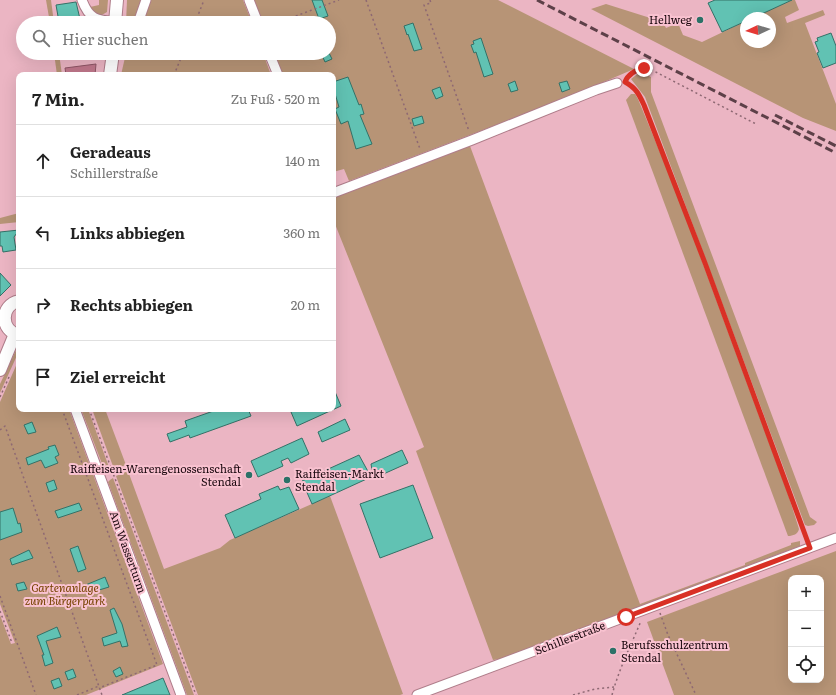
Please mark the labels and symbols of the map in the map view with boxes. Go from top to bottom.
place label: Hellweg [649,11,693,27]
north arrow [740,12,776,48]
marker: Hellweg [695,15,705,25]
route end [635,59,653,77]
place label: Raiffeisen-Warengenossenschaft Stendal [70,460,242,489]
place label: Raiffeisen-Markt Stendal [295,465,385,494]
marker: Raiffeisen-Warengenossenschaft Stendal [244,470,254,480]
marker: Raiffeisen-Markt Stendal [282,475,292,485]
street label: Am Wasserturm [107,508,151,595]
park label: Gartenanlage zum Bürgerpark [25,579,105,608]
route start [617,608,635,626]
street label: Schillerstraße [532,616,607,658]
place label: Berufsschulzentrum Stendal [621,636,728,665]
marker: Berufsschulzentrum Stendal [608,646,618,656]

